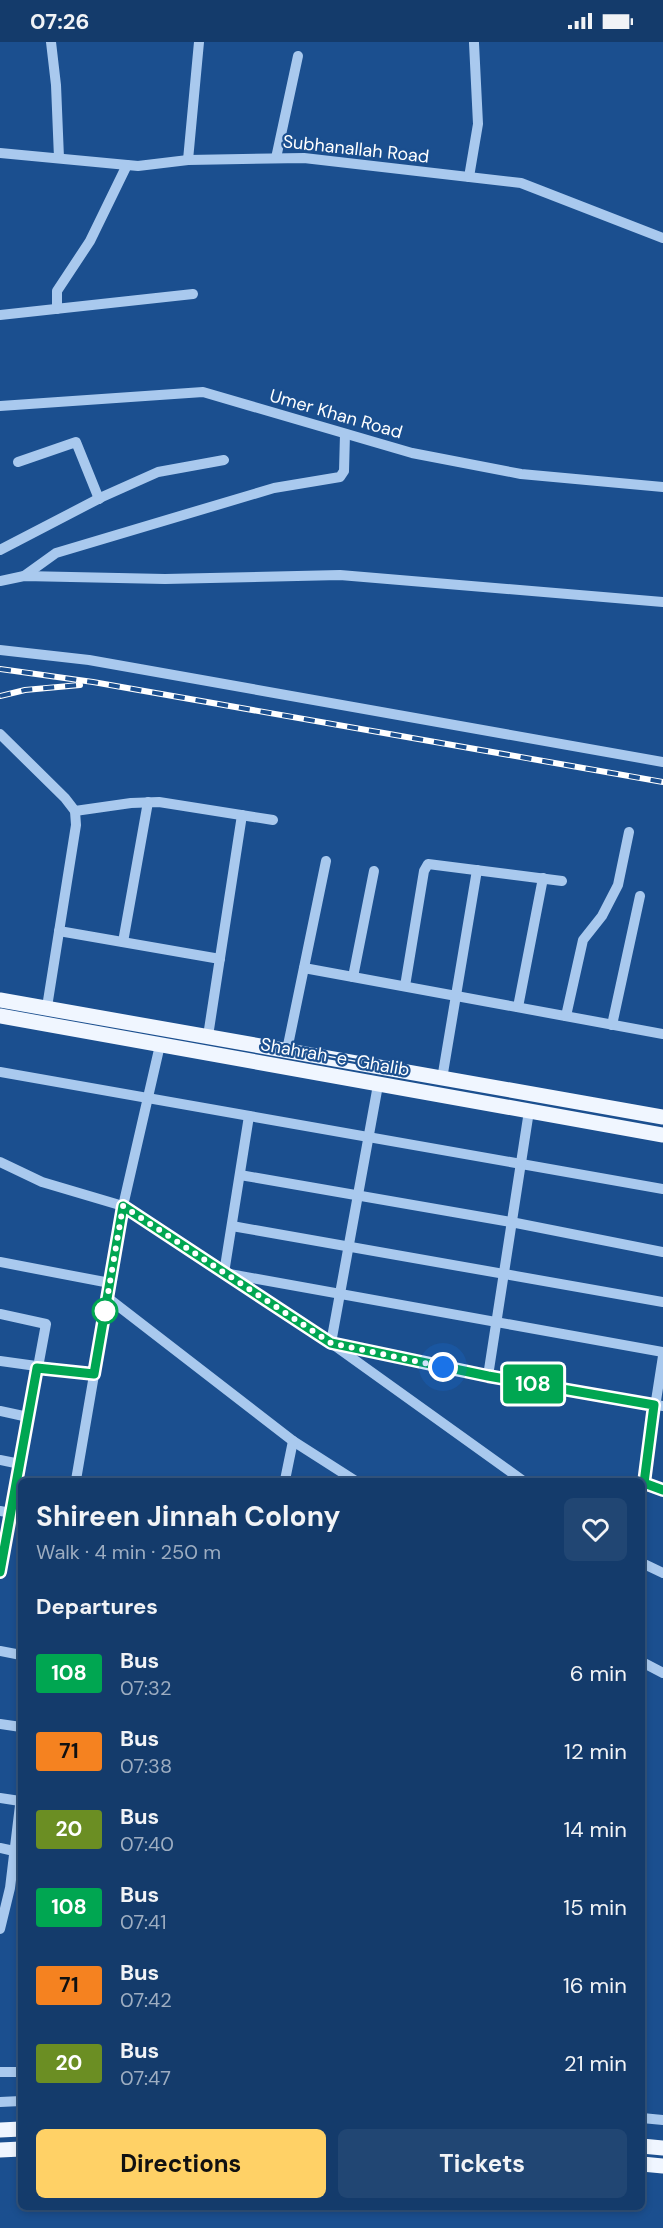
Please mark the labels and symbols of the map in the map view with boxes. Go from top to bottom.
street label: Subhanallah Road [282,129,430,169]
street label: Umer Khan Road [267,384,405,444]
street label: Shahrah-e-Ghalib [259,1032,411,1082]
unlabelled marker [92,1298,118,1324]
your location [428,1352,458,1382]
line badge: 108 [498,1364,568,1404]

